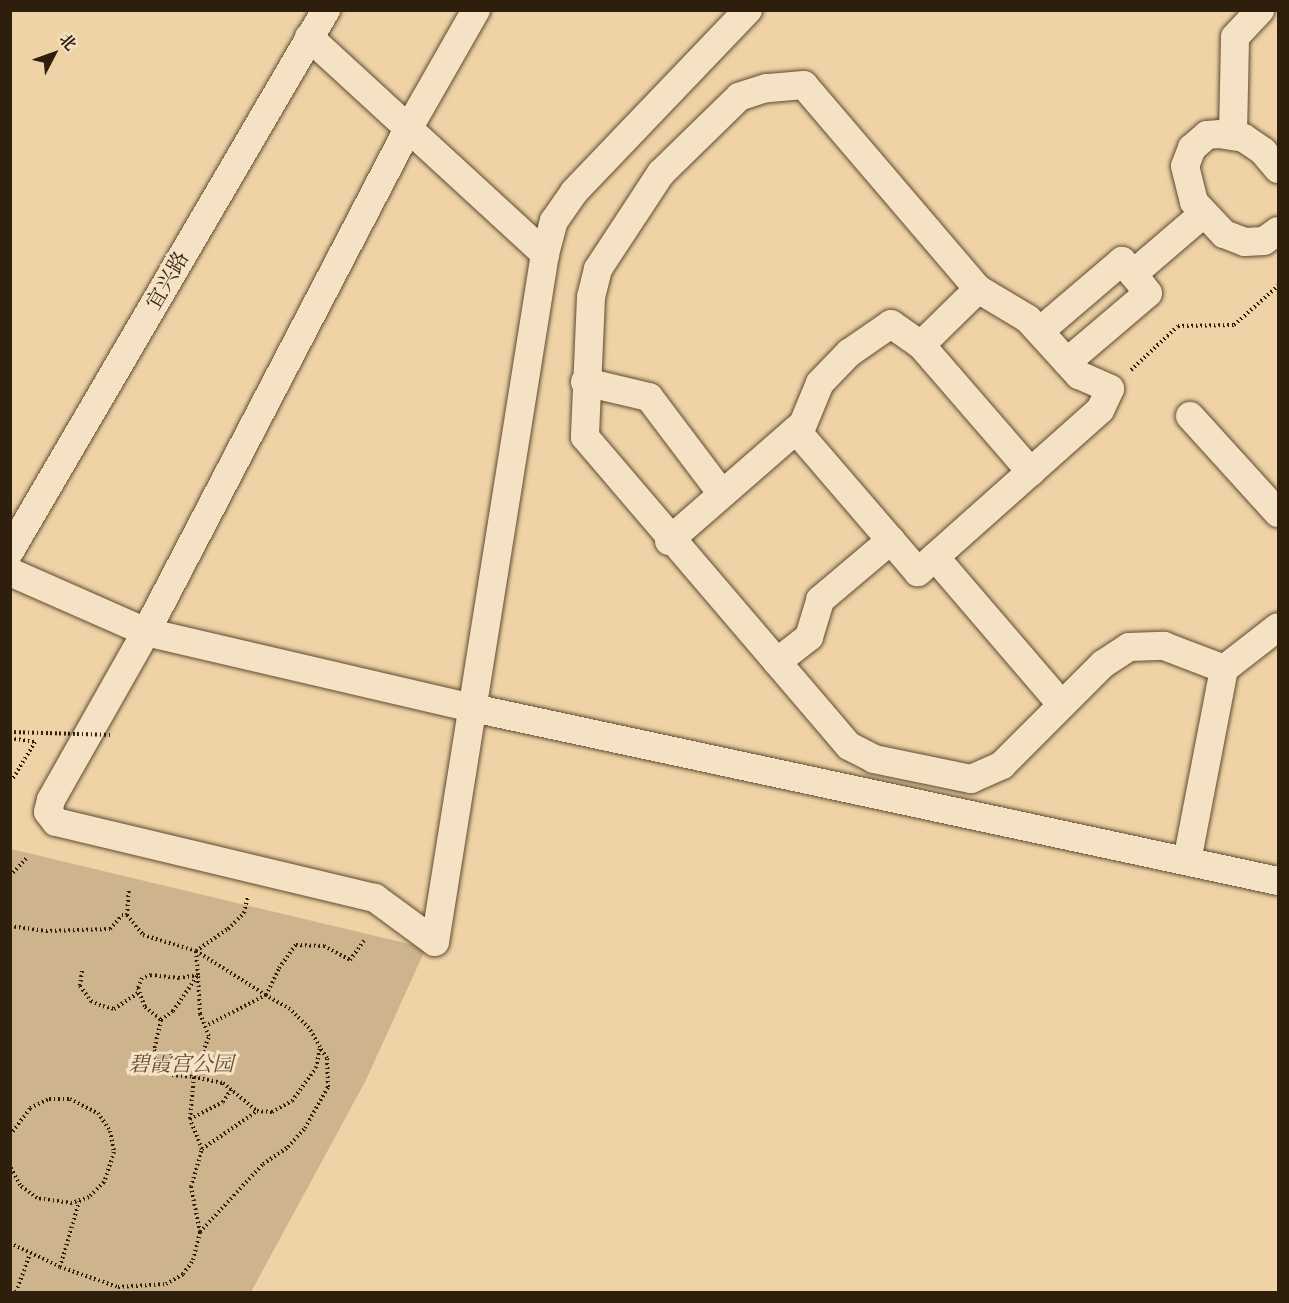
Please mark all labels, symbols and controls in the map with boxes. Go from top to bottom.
north arrow [24,24,84,84]
text: 北 [55,30,80,55]
street label: 宜兴路 [141,247,195,315]
park label: 碧霞宫公园 [129,1052,233,1078]

